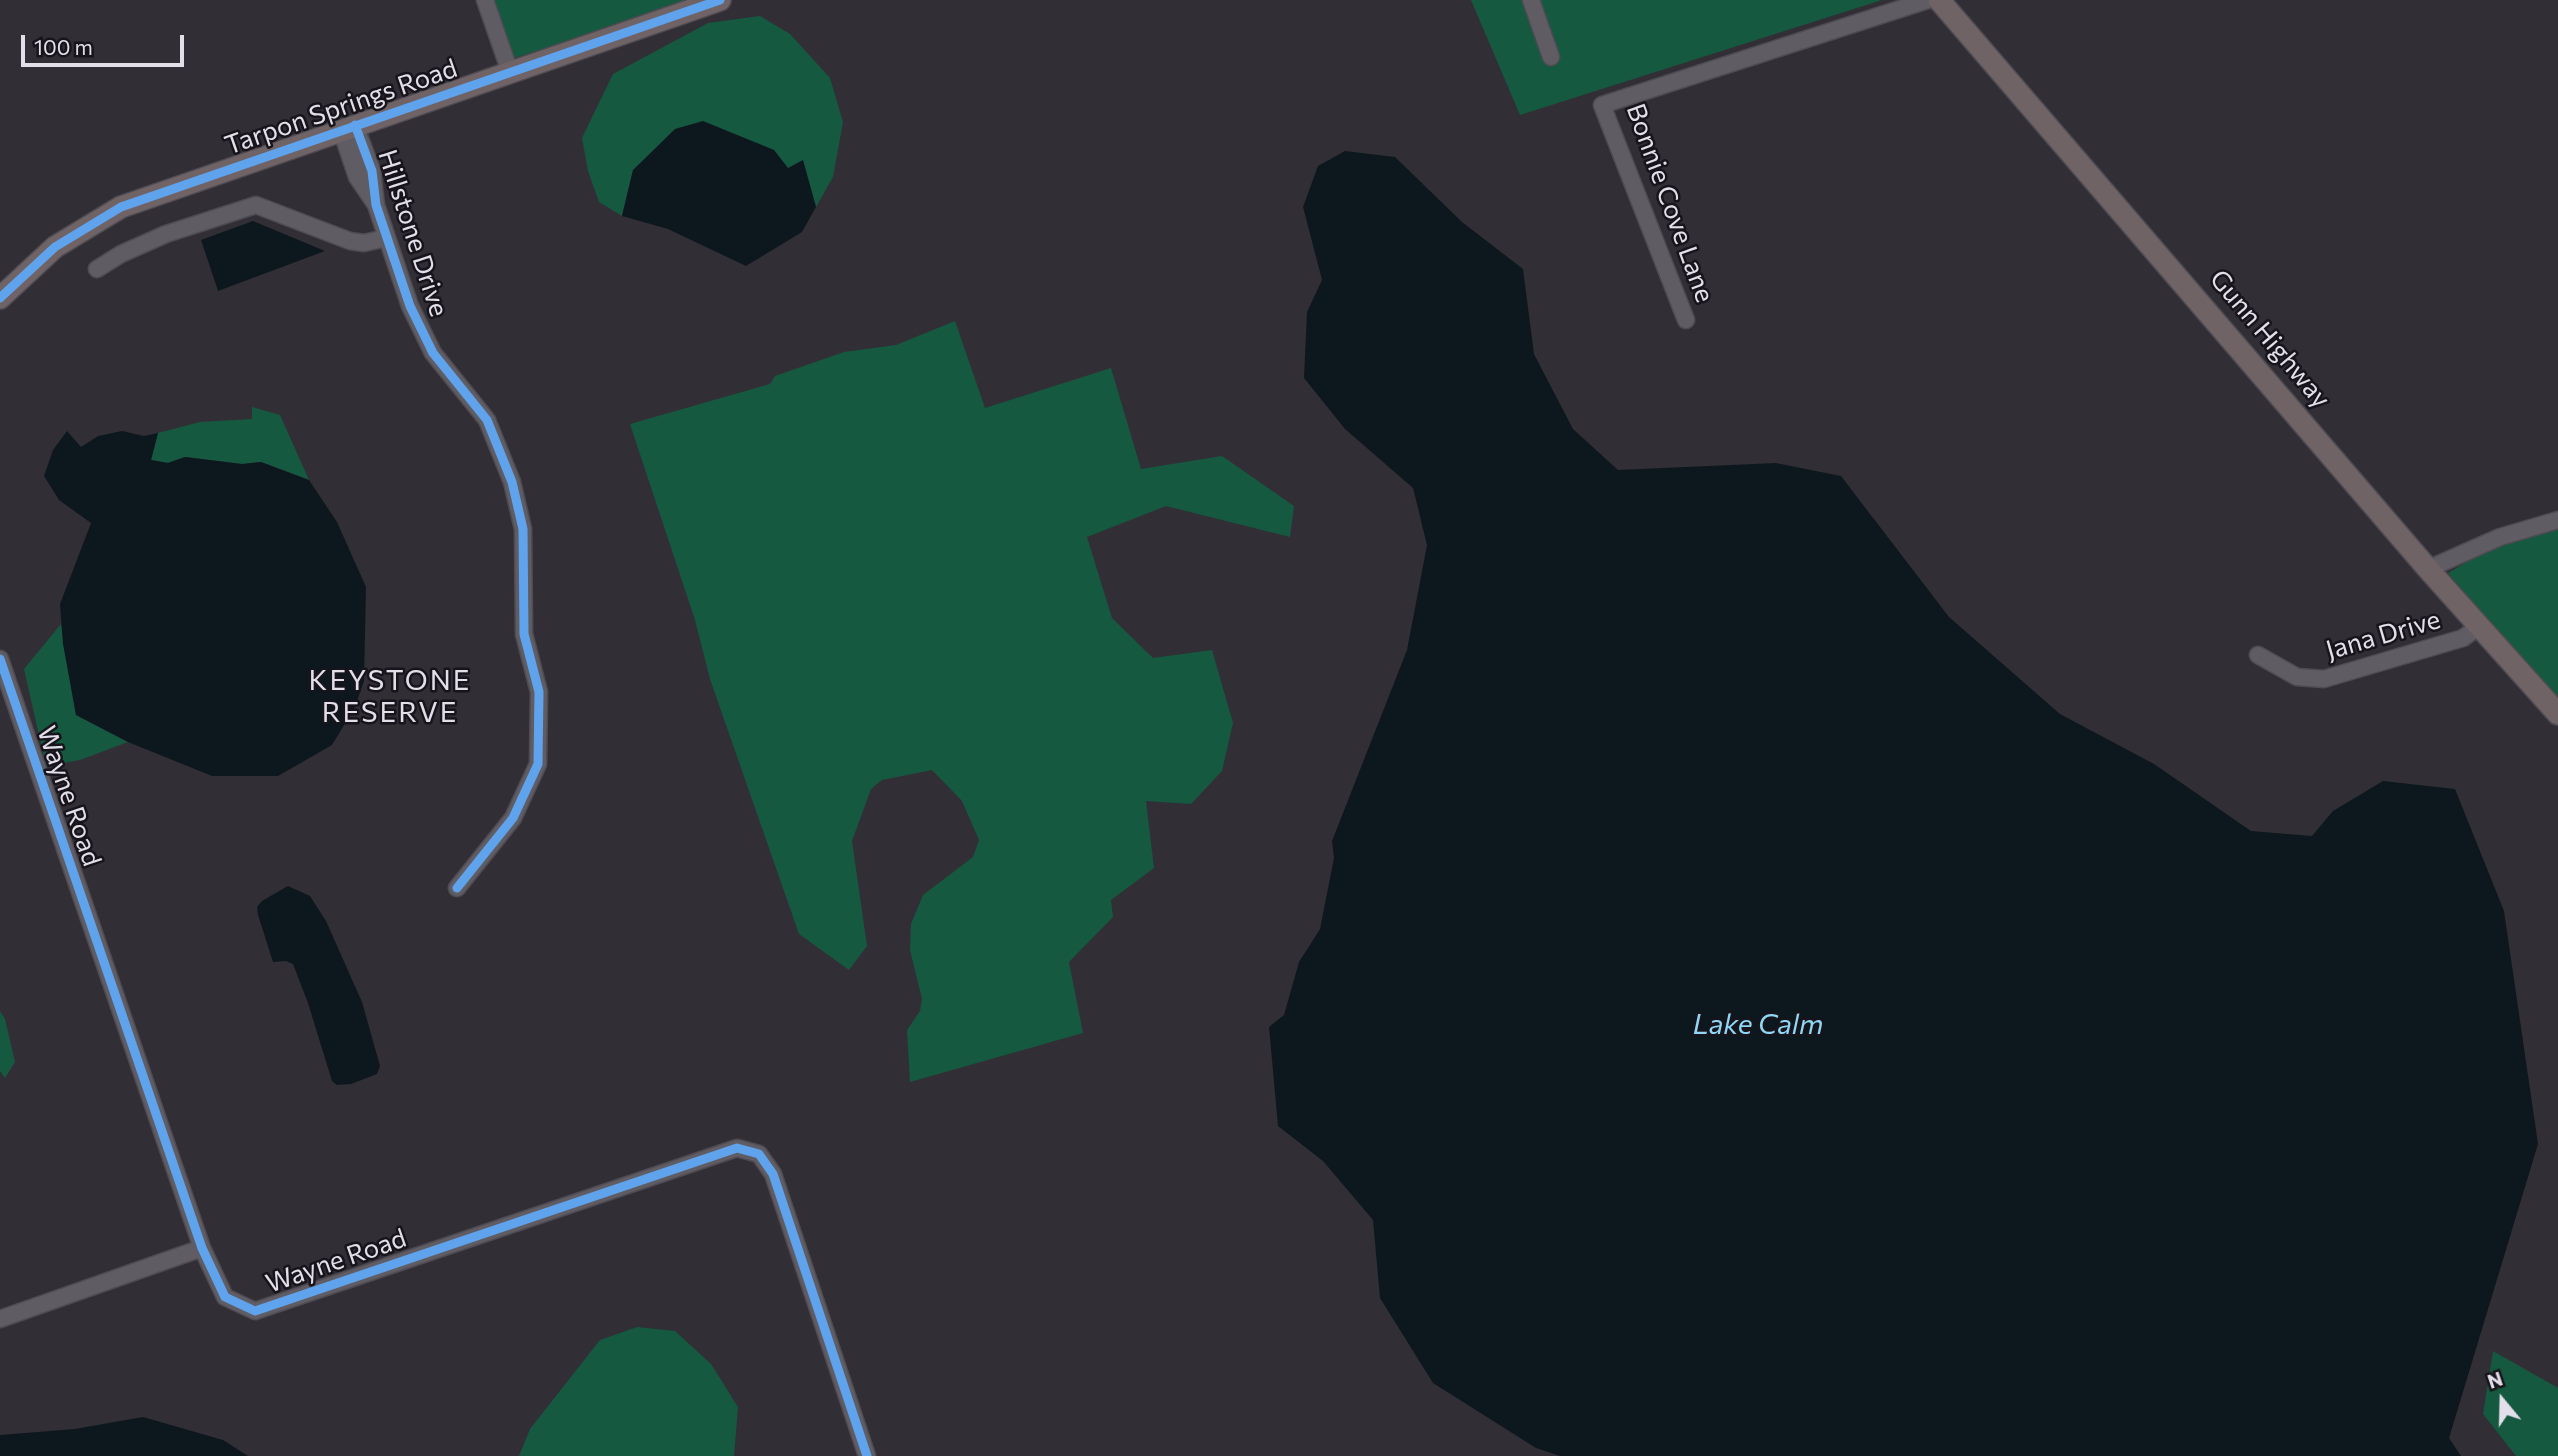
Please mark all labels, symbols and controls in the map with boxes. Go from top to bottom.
scale bar [24,21,187,65]
text: 100 m [34,34,93,59]
street label: Tarpon Springs Road [221,53,461,161]
street label: Bonnie Cove Lane [1620,99,1720,307]
street label: Hillstone Drive [371,146,455,320]
street label: Gunn Highway [2203,264,2337,414]
street label: Jana Drive [2322,604,2444,666]
district label: KEYSTONE RESERVE [310,664,470,730]
street label: Wayne Road [30,722,108,870]
water label: Lake Calm [1693,1008,1823,1042]
street label: Wayne Road [262,1222,410,1300]
north arrow [2467,1365,2537,1435]
text: N [2485,1366,2505,1393]

